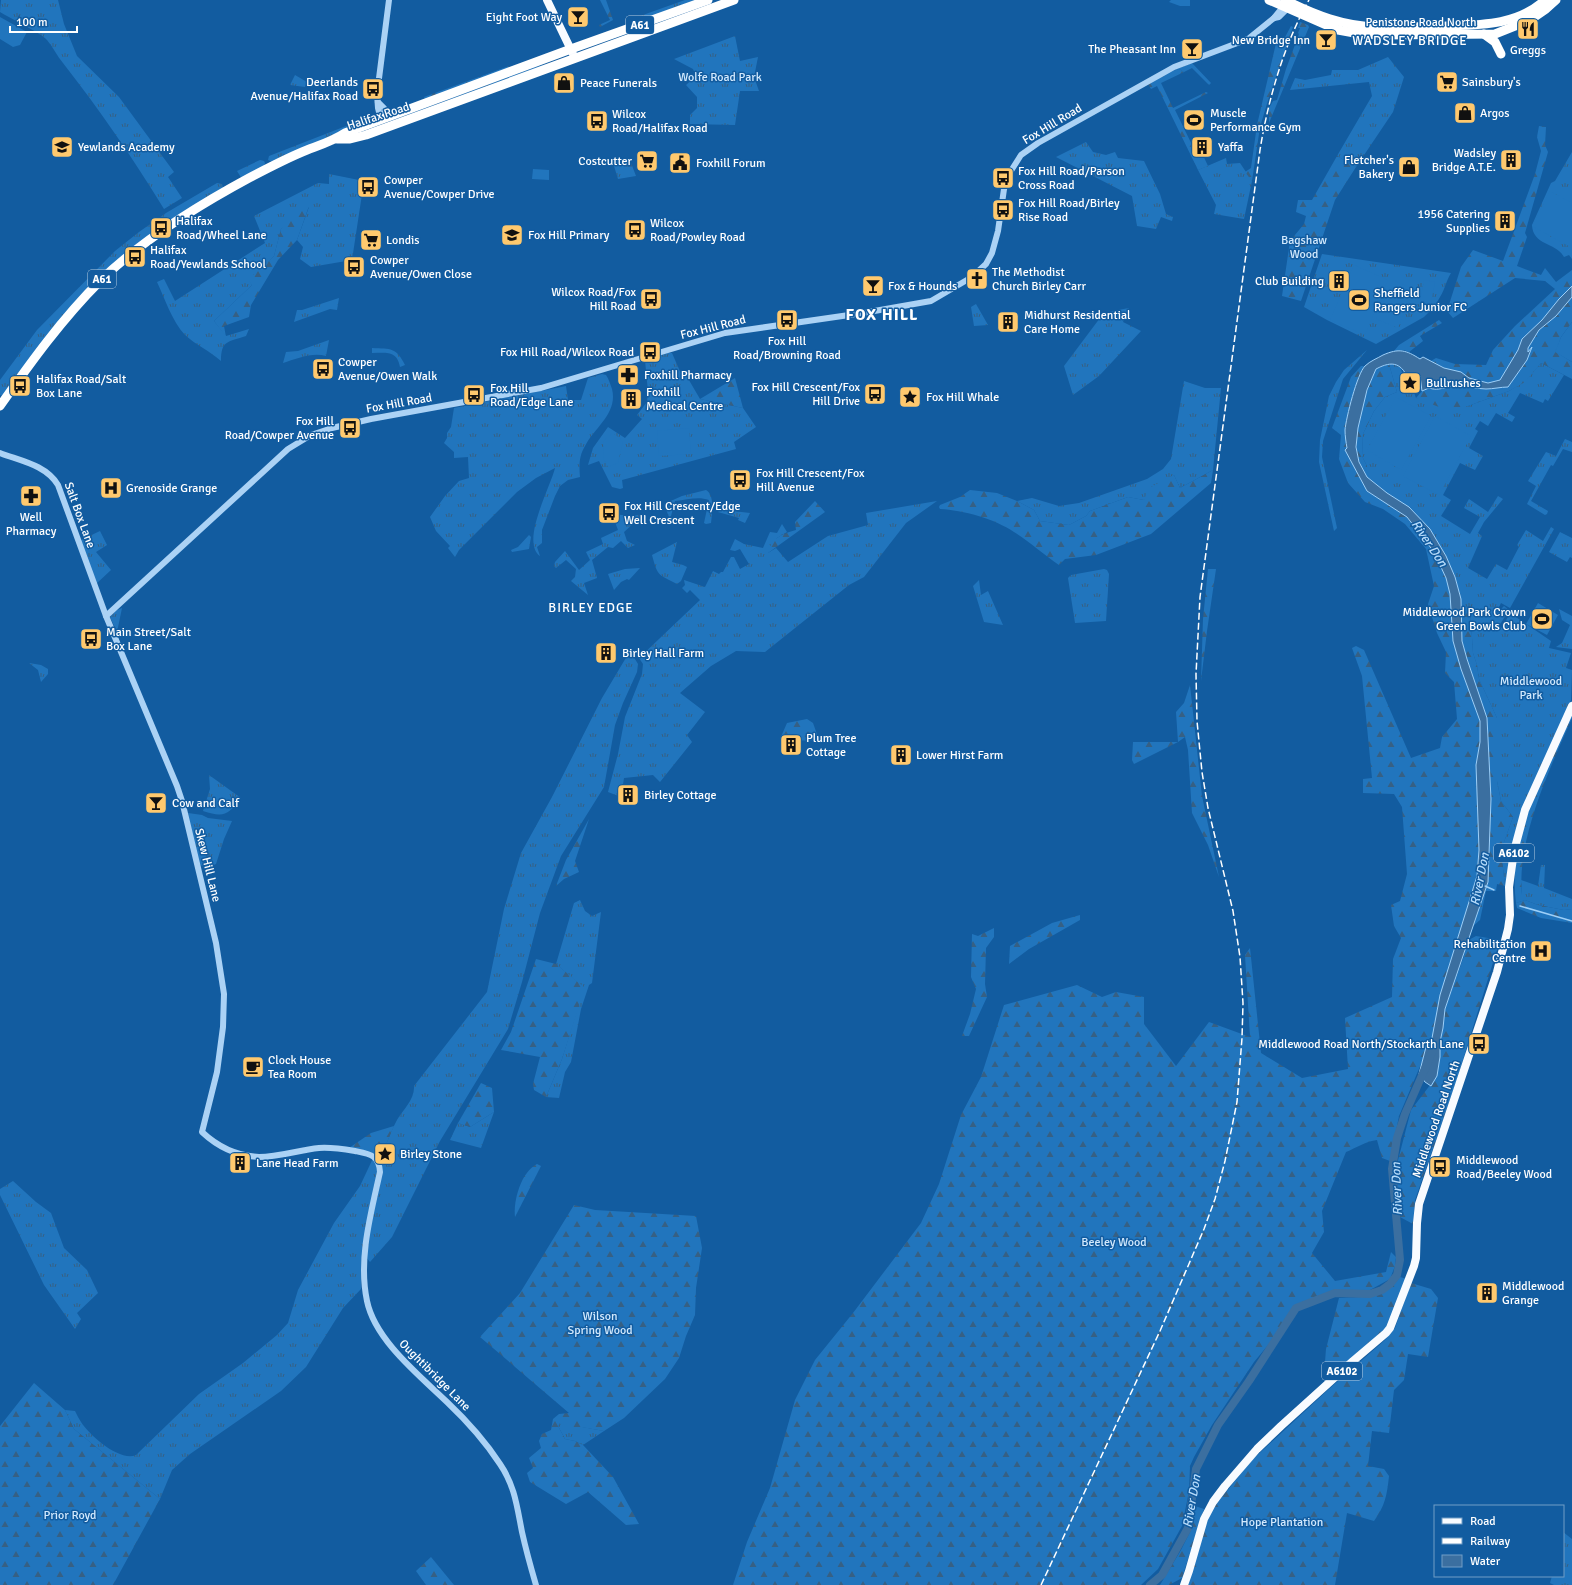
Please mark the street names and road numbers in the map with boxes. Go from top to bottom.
street label: Penistone Road North [1365,15,1477,30]
road number: A61 [626,16,654,34]
street label: Halifax Road [345,99,411,134]
street label: Fox Hill Road [1020,101,1085,148]
road number: A61 [88,270,116,288]
street label: Fox Hill Road [679,312,747,343]
street label: Fox Hill Road [365,390,433,417]
street label: Salt Box Lane [61,480,98,550]
street label: Skew Hill Lane [191,827,224,903]
road number: A6102 [1494,844,1534,862]
street label: Middlewood Road North [1409,1059,1464,1180]
street label: Oughtibridge Lane [396,1336,474,1414]
road number: A6102 [1322,1362,1362,1380]

